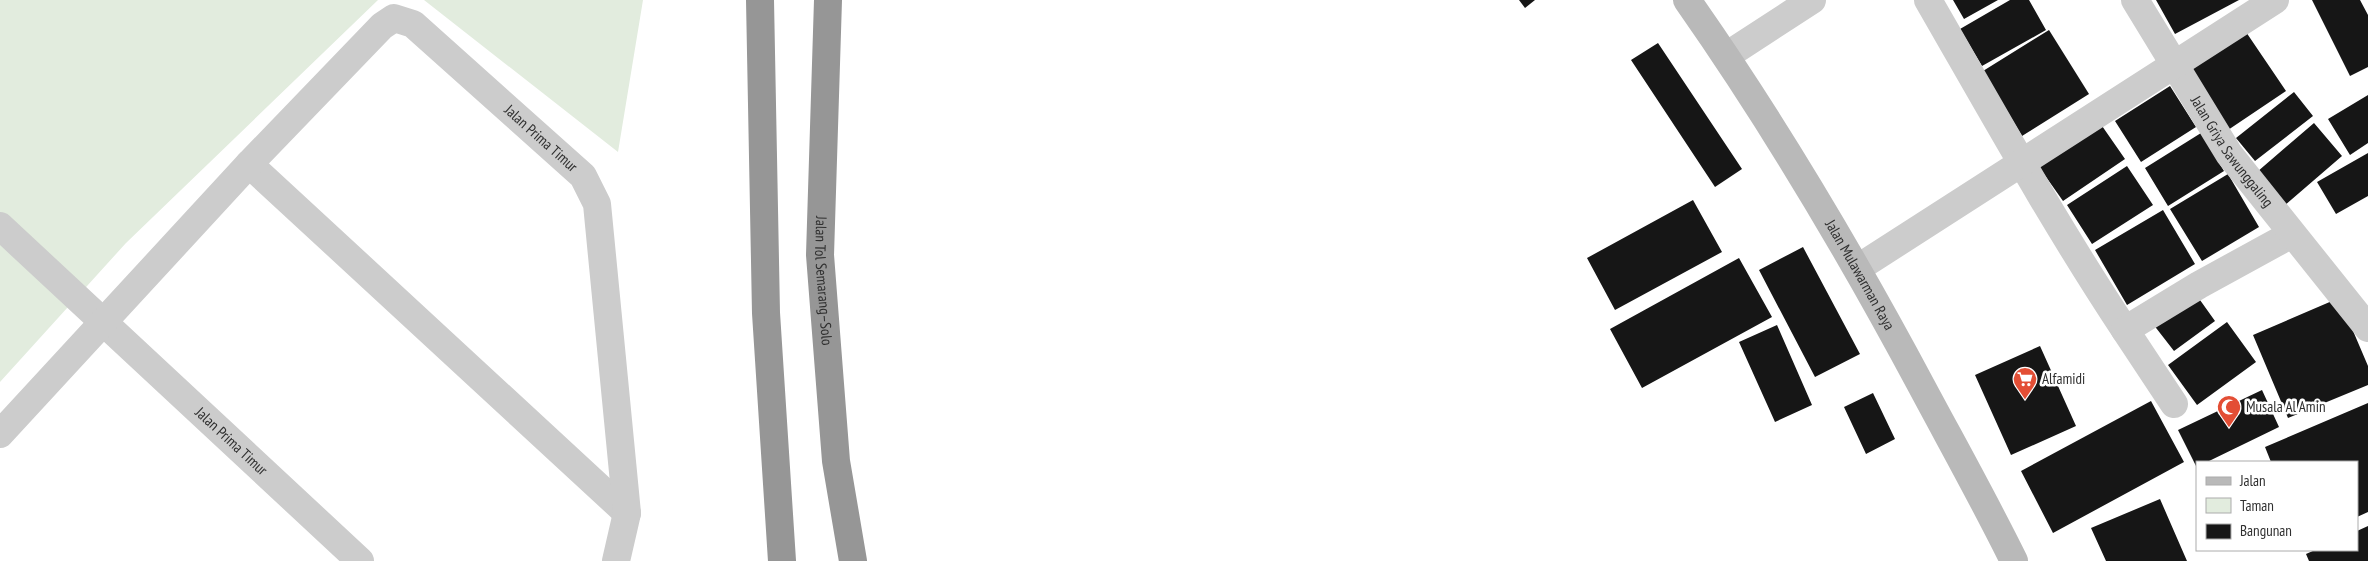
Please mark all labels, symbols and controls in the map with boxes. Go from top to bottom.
street label: Jalan Griya Sawunggaling [2186,91,2278,211]
street label: Jalan Prima Timur [500,100,582,176]
street label: Jalan Tol Semarang–Solo [811,215,837,346]
street label: Jalan Mulawarman Raya [1821,215,1899,333]
supermarket icon: Alfamidi [2012,366,2038,400]
place label: Alfamidi [2042,369,2085,388]
mosque icon: Musala Al Amin [2216,394,2242,428]
place label: Musala Al Amin [2246,397,2325,416]
street label: Jalan Prima Timur [191,402,272,480]
legend [2196,461,2358,551]
text: Jalan [2239,471,2266,490]
text: Taman [2240,496,2274,515]
text: Bangunan [2240,521,2292,540]

